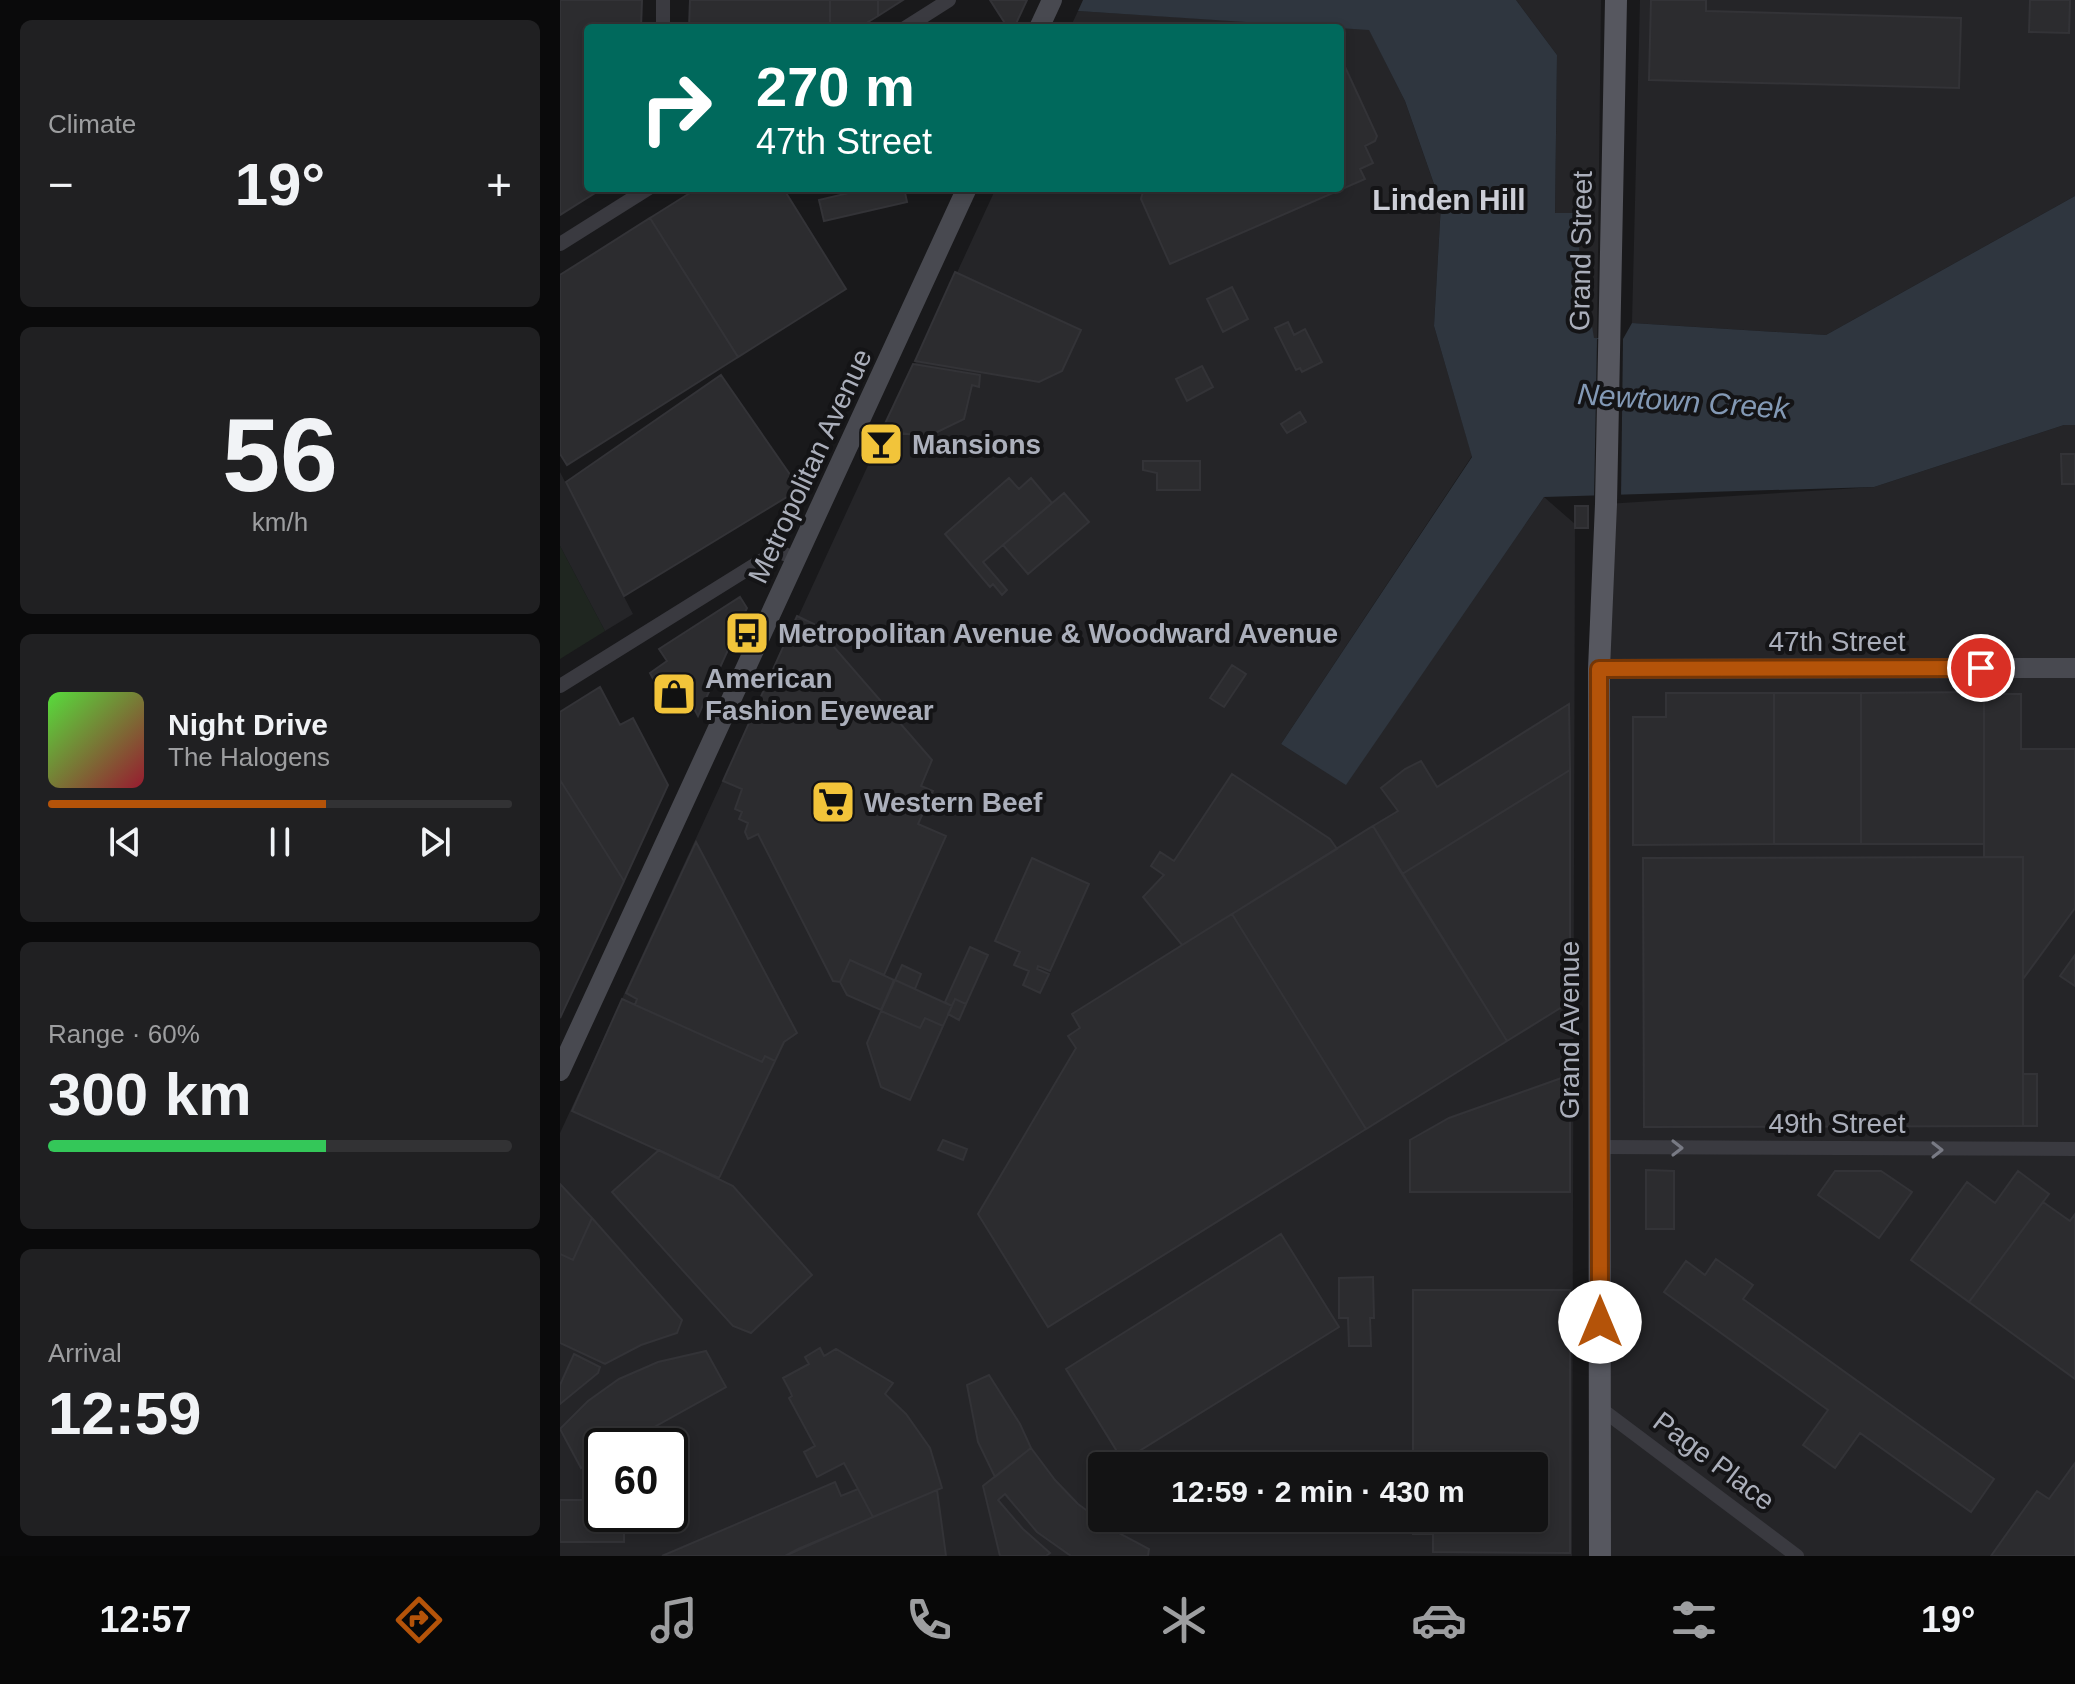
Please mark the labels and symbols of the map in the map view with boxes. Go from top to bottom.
street label: Grand Street [1564,170,1598,331]
district label: Linden Hill [1372,183,1526,216]
street label: Metropolitan Avenue [742,344,878,588]
water label: Newtown Creek [1576,377,1792,425]
bar icon: Mansions [857,420,905,468]
place label: Mansions [912,429,1041,460]
bus stop icon: Metropolitan Avenue & Woodward Avenue [723,609,771,657]
place label: Metropolitan Avenue & Woodward Avenue [778,618,1338,649]
street label: 47th Street [1769,626,1906,657]
pin [1947,634,2015,702]
place label: American Fashion Eyewear [705,663,934,726]
shop icon: American Fashion Eyewear [650,670,698,718]
supermarket icon: Western Beef [809,778,857,826]
place label: Western Beef [864,787,1043,818]
street label: Grand Avenue [1554,941,1585,1119]
street label: 49th Street [1769,1108,1906,1139]
one-way arrow [1671,1139,1684,1157]
one-way arrow [1931,1141,1944,1158]
position arrow [1558,1280,1642,1364]
street label: Page Place [1647,1406,1781,1516]
speed limit sign: 60 [584,1428,688,1532]

